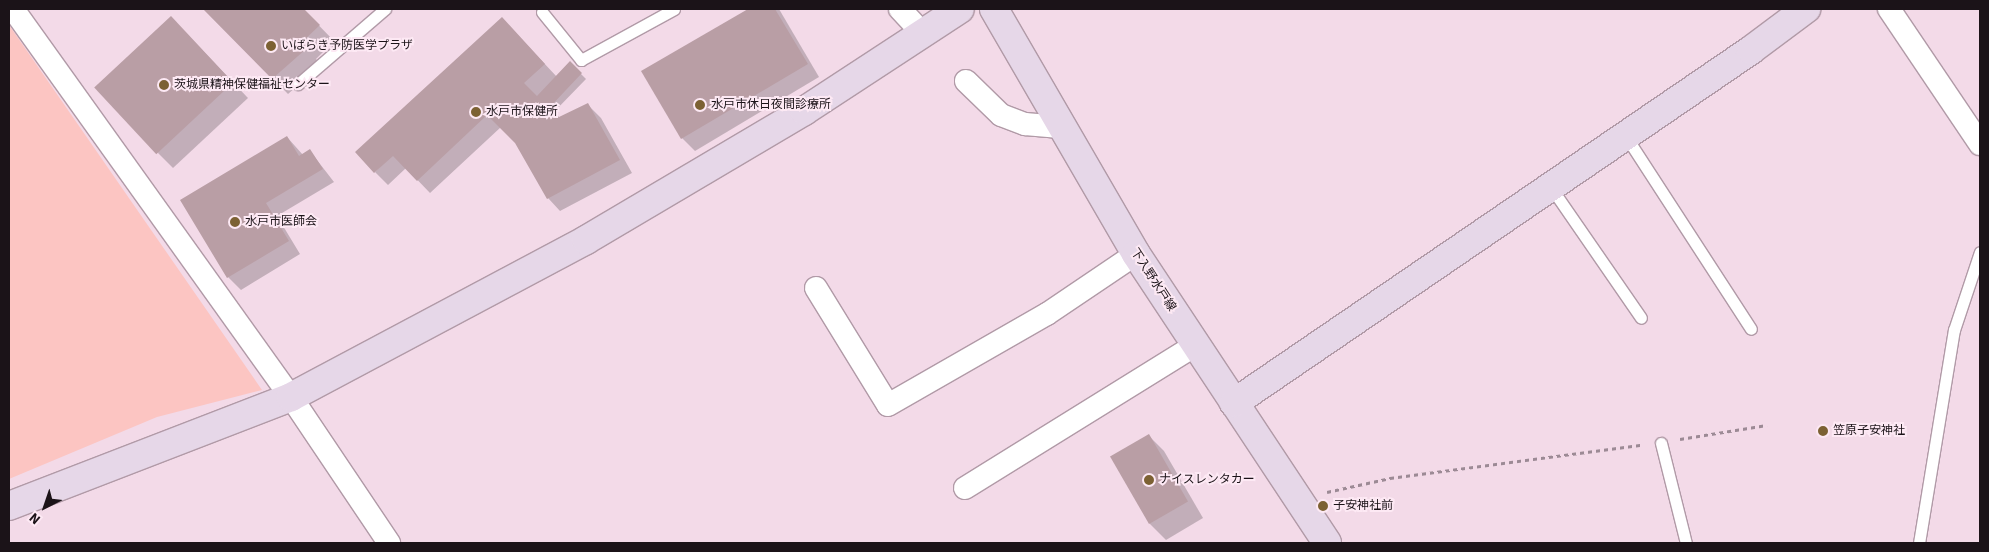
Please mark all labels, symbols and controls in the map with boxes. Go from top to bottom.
place label: いばらき予防医学プラザ [281,39,413,53]
marker: いばらき予防医学プラザ [265,40,277,52]
place label: 茨城県精神保健福祉センター [174,78,330,92]
marker: 茨城県精神保健福祉センター [158,79,170,91]
marker: 水戸市休日夜間診療所 [693,98,707,112]
place label: 水戸市休日夜間診療所 [711,98,831,112]
place label: 水戸市保健所 [486,105,558,119]
marker: 水戸市保健所 [470,106,482,118]
place label: 水戸市医師会 [245,215,317,229]
marker: 水戸市医師会 [229,216,241,228]
street label: 下入野水戸線 [1127,246,1179,314]
place label: 笠原子安神社 [1833,424,1905,438]
marker: 笠原子安神社 [1817,425,1829,437]
place label: ナイスレンタカー [1159,473,1255,487]
marker: ナイスレンタカー [1143,474,1155,486]
north arrow [20,482,70,532]
place label: 子安神社前 [1333,499,1393,513]
marker: 子安神社前 [1317,500,1329,512]
text: N [25,508,45,529]

